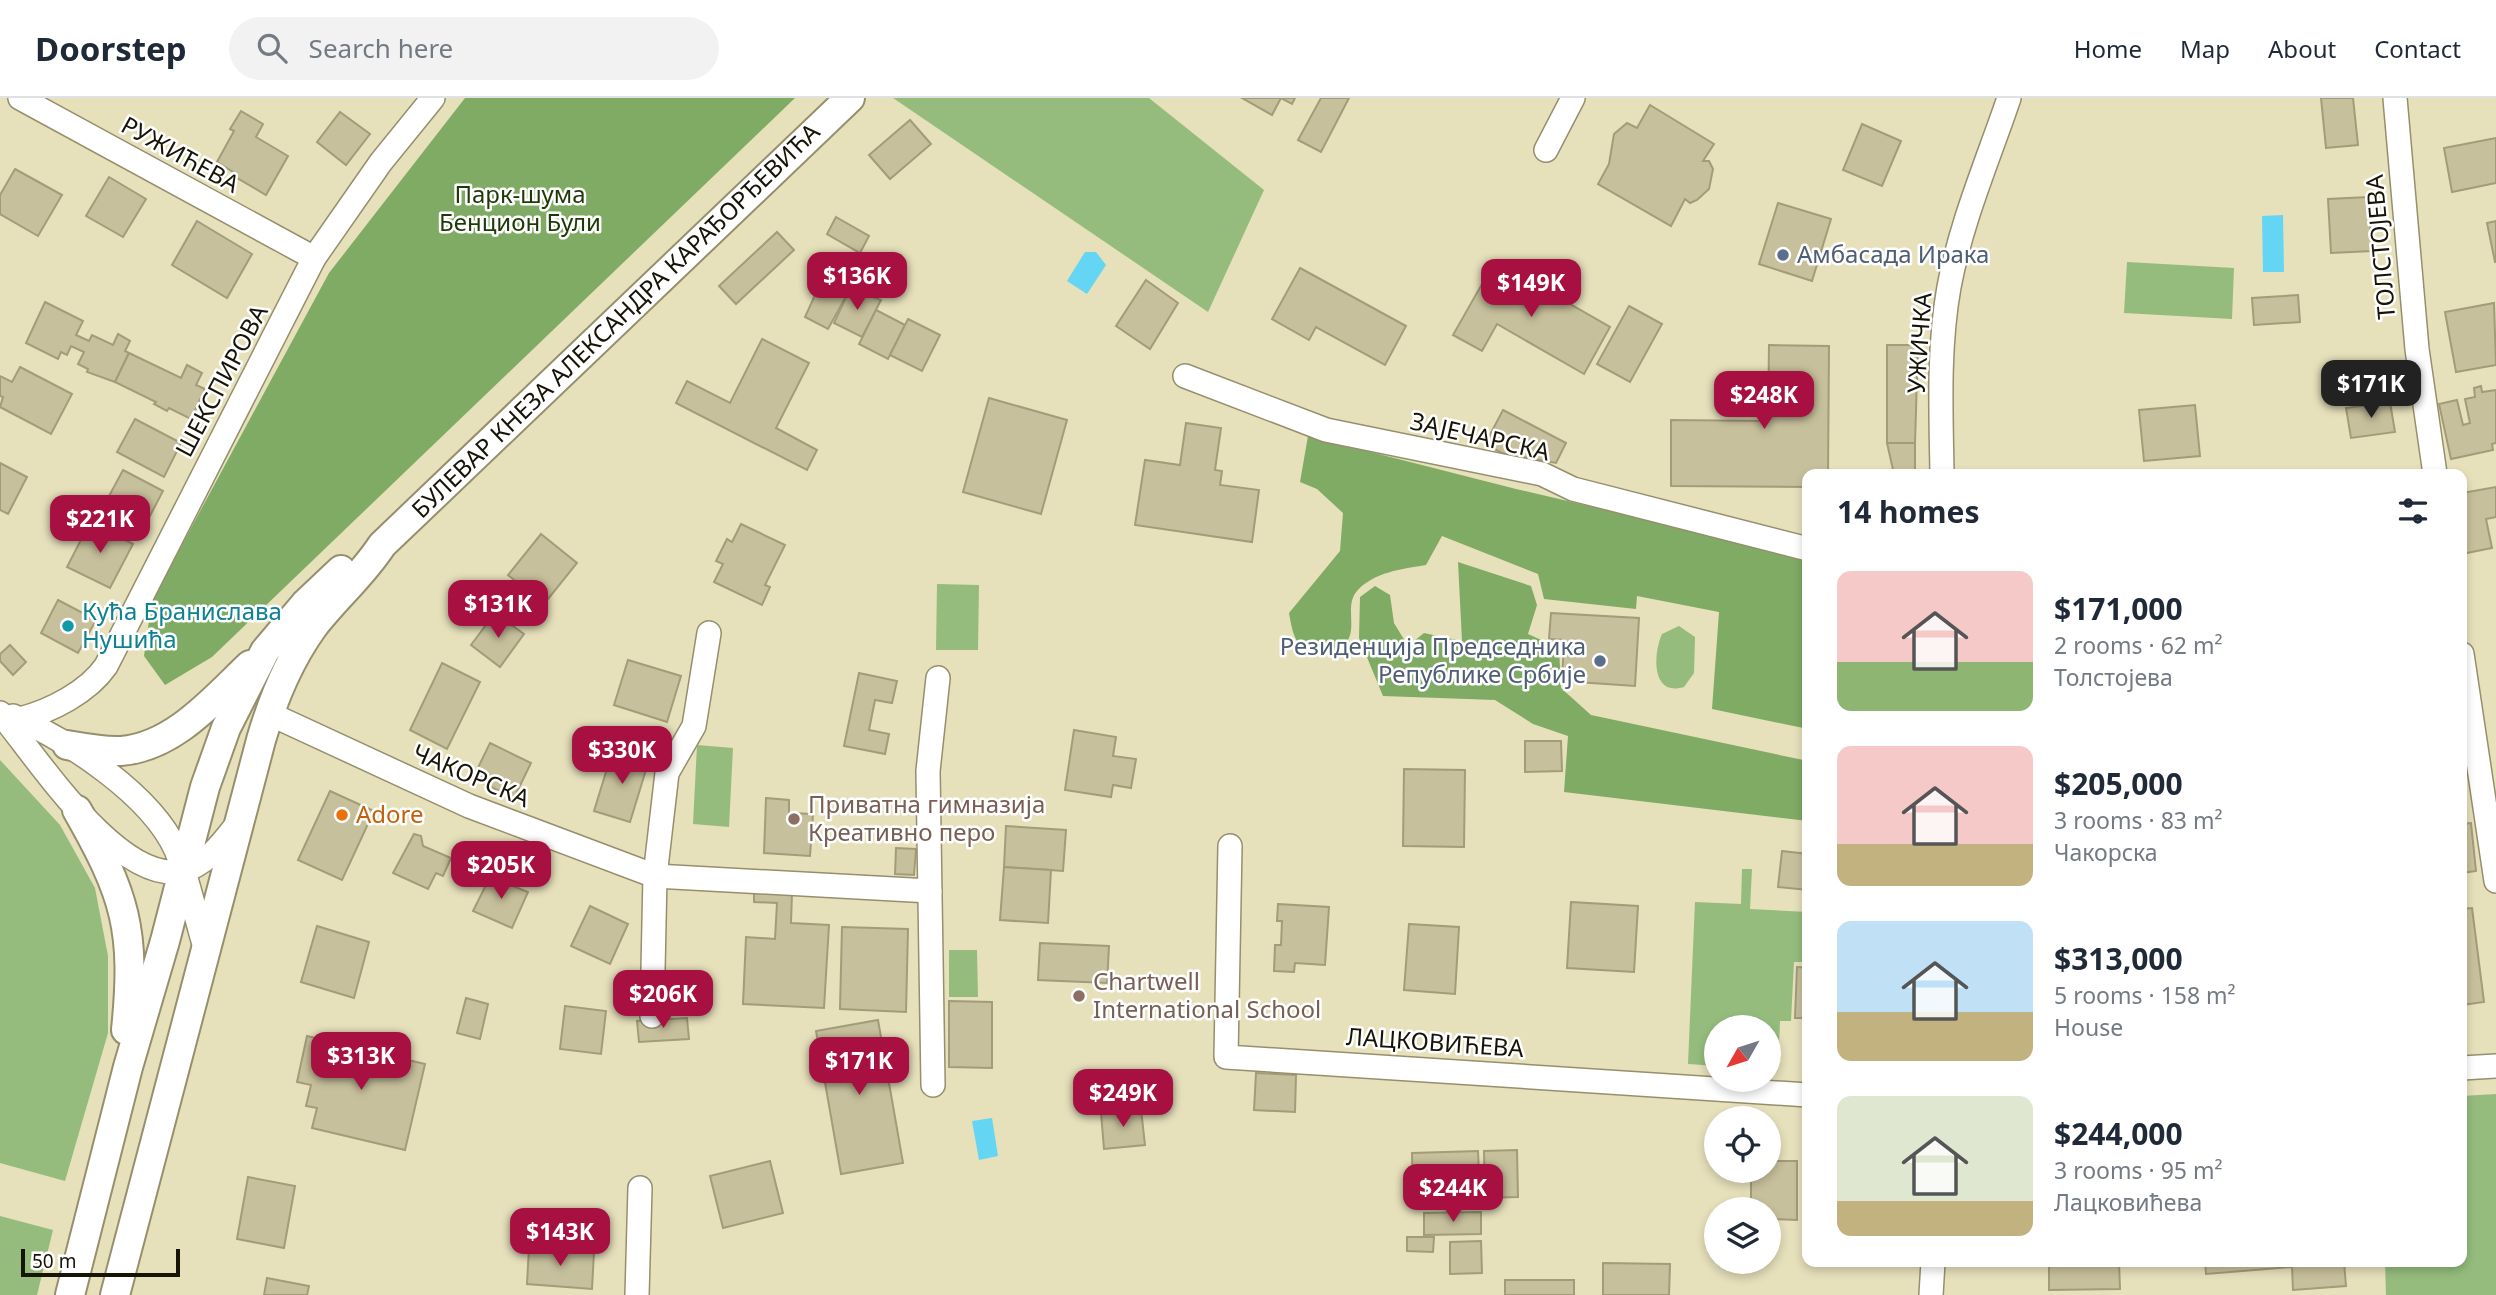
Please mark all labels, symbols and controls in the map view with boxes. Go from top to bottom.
search box [229,17,719,80]
text: Doorstep [35,26,187,71]
icon: search [253,29,291,67]
text: Search here [309,30,453,66]
text: Home [2074,32,2142,65]
text: Map [2180,32,2230,65]
text: About [2268,32,2336,65]
text: Contact [2374,32,2461,65]
street label: РУЖИЋЕВА [116,108,246,200]
street label: БУЛЕВАР КНЕЗА АЛЕКСАНДРА КАРАЂОРЂЕВИЋА [404,115,827,525]
street label: ТОЛСТОЈЕВА [2357,173,2402,321]
park label: Парк-шума Бенцион Були [439,177,601,238]
place label: Амбасада Ирака [1797,237,1989,270]
marker: Амбасада Ирака [1775,247,1791,263]
pin: $136K [808,252,906,312]
text: $136K [823,259,891,291]
pin: $149K [1482,260,1580,319]
text: $149K [1497,266,1565,298]
street label: УЖИЧКА [1899,291,1939,394]
street label: ШЕКСПИРОВА [167,298,275,462]
pin: $171K [2322,360,2420,420]
text: $171K [2337,367,2405,399]
pin: $248K [1715,372,1813,431]
text: $248K [1730,378,1798,410]
street label: ЗАЈЕЧАРСКА [1407,403,1554,468]
text: 14 homes [1837,491,1980,532]
icon: filters [2394,492,2432,530]
pin: $221K [51,496,149,555]
text: $221K [66,502,134,534]
pin: $131K [449,580,547,640]
text: $131K [464,587,532,619]
text: $171,000 [2054,588,2183,629]
place label: Кућа Бранислава Нушића [82,594,282,655]
icon: home [1893,599,1977,683]
marker: Кућа Бранислава Нушића [60,618,76,634]
place label: Резиденција Председника Републике Србије [1280,629,1586,690]
text: 2 rooms · 62 m² [2054,629,2223,661]
marker: Резиденција Председника Републике Србије [1592,653,1608,669]
text: Толстојева [2054,661,2173,693]
pin: $330K [573,726,671,786]
text: $330K [588,733,656,765]
street label: ЧАКОРСКА [408,735,536,814]
text: $205,000 [2054,763,2183,804]
icon: home [1893,774,1977,858]
place label: Приватна гимназија Креативно перо [808,787,1045,848]
place label: Adore [356,797,424,830]
text: 3 rooms · 83 m² [2054,804,2223,836]
marker: Adore [334,807,350,823]
marker: Приватна гимназија Креативно перо [786,811,802,827]
text: Чакорска [2054,836,2158,868]
pin: $205K [452,842,550,901]
text: $205K [467,848,535,880]
text: $313,000 [2054,938,2183,979]
icon: home [1893,949,1977,1033]
place label: Chartwell International School [1093,964,1321,1025]
pin: $206K [614,970,712,1030]
text: $206K [629,977,697,1009]
text: 5 rooms · 158 m² [2054,979,2236,1011]
marker: Chartwell International School [1071,988,1087,1004]
text: House [2054,1011,2123,1043]
north arrow [1704,1015,1782,1092]
map controls [1704,1015,1781,1274]
street label: ЛАЦКОВИЋЕВА [1345,1019,1526,1064]
pin: $313K [312,1032,410,1092]
pin: $171K [810,1038,908,1097]
text: $313K [327,1039,395,1071]
text: $171K [825,1044,893,1076]
pin: $249K [1074,1070,1172,1129]
text: $249K [1089,1076,1157,1108]
button: locate [1704,1106,1781,1183]
text: $244,000 [2054,1113,2183,1154]
icon: home [1893,1124,1977,1208]
text: 3 rooms · 95 m² [2054,1154,2223,1186]
pin: $244K [1404,1164,1502,1224]
text: $244K [1419,1171,1487,1203]
text: Лацковићева [2054,1186,2202,1218]
button: layers [1704,1197,1781,1274]
pin: $143K [511,1208,609,1268]
text: $143K [526,1215,594,1247]
scale bar [21,1246,180,1278]
text: 50 m [32,1248,76,1274]

